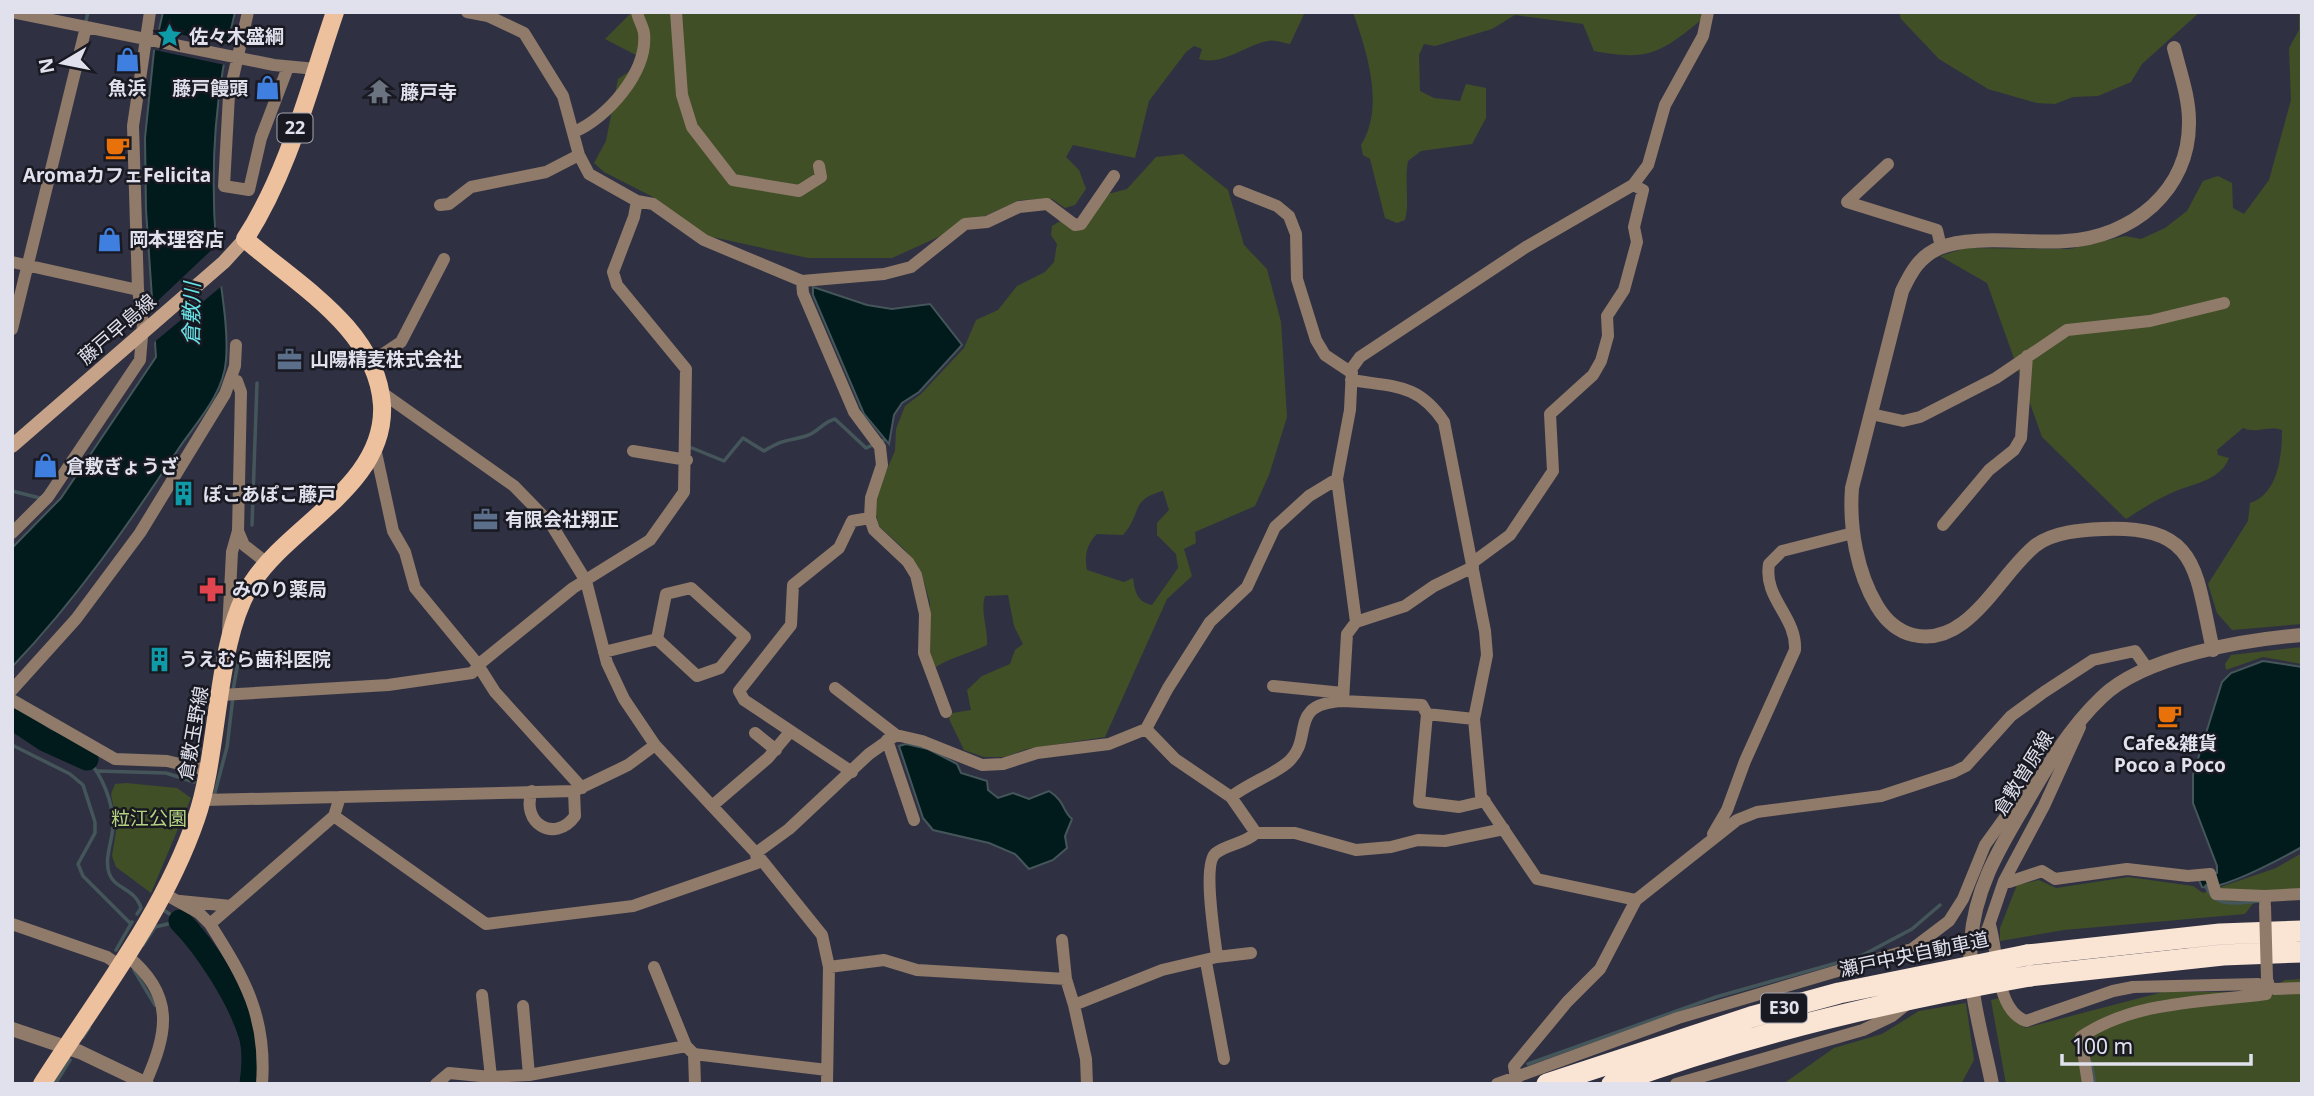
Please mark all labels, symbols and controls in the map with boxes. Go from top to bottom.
place icon: 佐々木盛綱 [155,22,183,50]
place label: 佐々木盛綱 [189,23,284,49]
north arrow [28,28,98,98]
shop icon: 魚浜 [113,46,141,74]
text: N [32,56,60,76]
shop icon: 藤戸饅頭 [254,74,282,102]
place label: 魚浜 [108,75,146,101]
place label: 藤戸饅頭 [172,75,248,101]
temple icon: 藤戸寺 [366,78,394,106]
place label: 藤戸寺 [400,79,457,105]
road number: 22 [278,113,312,142]
cafe icon: AromaカフェFelicita [103,133,131,161]
place label: AromaカフェFelicita [23,162,211,188]
shop icon: 岡本理容店 [95,225,123,253]
place label: 岡本理容店 [129,226,224,252]
water label: 倉敷川 [176,280,206,346]
street label: 藤戸早島線 [73,288,161,370]
office icon: 山陽精麦株式会社 [276,345,304,373]
place label: 山陽精麦株式会社 [310,346,462,372]
shop icon: 倉敷ぎょうざ [32,452,60,480]
place label: 倉敷ぎょうざ [66,453,179,479]
building icon: ぽこあぽこ藤戸 [169,480,197,508]
place label: ぽこあぽこ藤戸 [203,481,336,507]
office icon: 有限会社翔正 [471,505,499,533]
place label: 有限会社翔正 [505,506,619,532]
pharmacy icon: みのり薬局 [198,575,226,603]
place label: みのり薬局 [232,576,327,602]
building icon: うえむら歯科医院 [145,645,173,673]
place label: うえむら歯科医院 [179,646,331,672]
street label: 倉敷玉野線 [172,684,214,782]
cafe icon: Cafe&雑貨 Poco a Poco [2156,701,2184,729]
street label: 倉敷曽原線 [1987,726,2059,820]
place label: Cafe&雑貨 Poco a Poco [2114,730,2226,778]
park label: 粒江公園 [111,805,187,831]
street label: 瀬戸中央自動車道 [1837,925,1991,983]
road number: E30 [1761,993,1807,1023]
scale bar [2062,1023,2251,1066]
text: 100 m [2072,1032,2133,1060]

